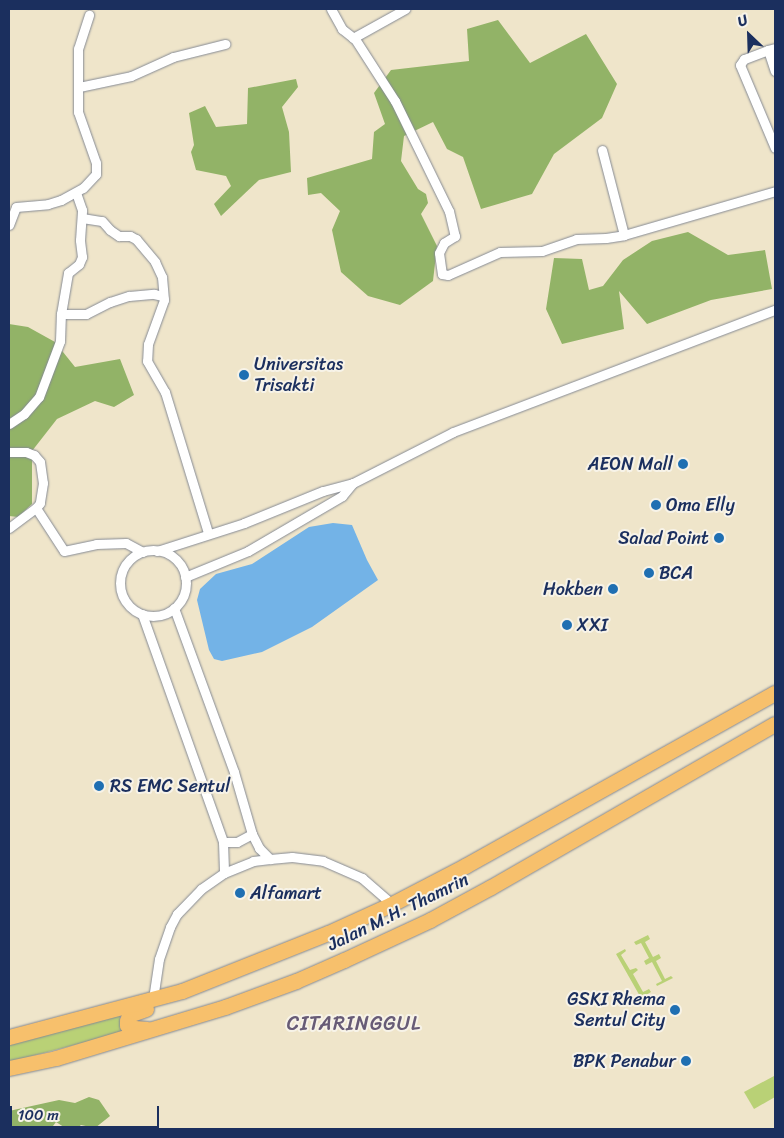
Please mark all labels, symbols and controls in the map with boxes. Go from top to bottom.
text: U [733,8,752,34]
north arrow [724,10,774,60]
place label: Universitas Trisakti [254,354,343,396]
marker: Universitas Trisakti [238,369,250,381]
place label: AEON Mall [588,453,673,475]
marker: AEON Mall [677,458,689,470]
place label: Oma Elly [666,494,735,516]
marker: Oma Elly [650,499,662,511]
place label: Salad Point [618,527,709,549]
marker: Salad Point [713,532,725,544]
place label: BCA [659,562,693,584]
marker: BCA [643,567,655,579]
place label: Hokben [543,578,603,600]
marker: Hokben [607,583,619,595]
place label: XXI [577,614,608,636]
marker: XXI [561,619,573,631]
place label: RS EMC Sentul [110,775,230,797]
marker: RS EMC Sentul [92,779,106,793]
street label: Jalan M.H. Thamrin [324,869,472,955]
place label: Alfamart [250,882,322,904]
marker: Alfamart [234,887,246,899]
place label: GSKI Rhema Sentul City [567,989,665,1032]
marker: GSKI Rhema Sentul City [669,1004,681,1016]
district label: CITARINGGUL [287,1011,421,1035]
place label: BPK Penabur [573,1050,676,1072]
marker: BPK Penabur [680,1055,692,1067]
scale bar [12,1096,161,1128]
text: 100 m [18,1102,59,1128]

